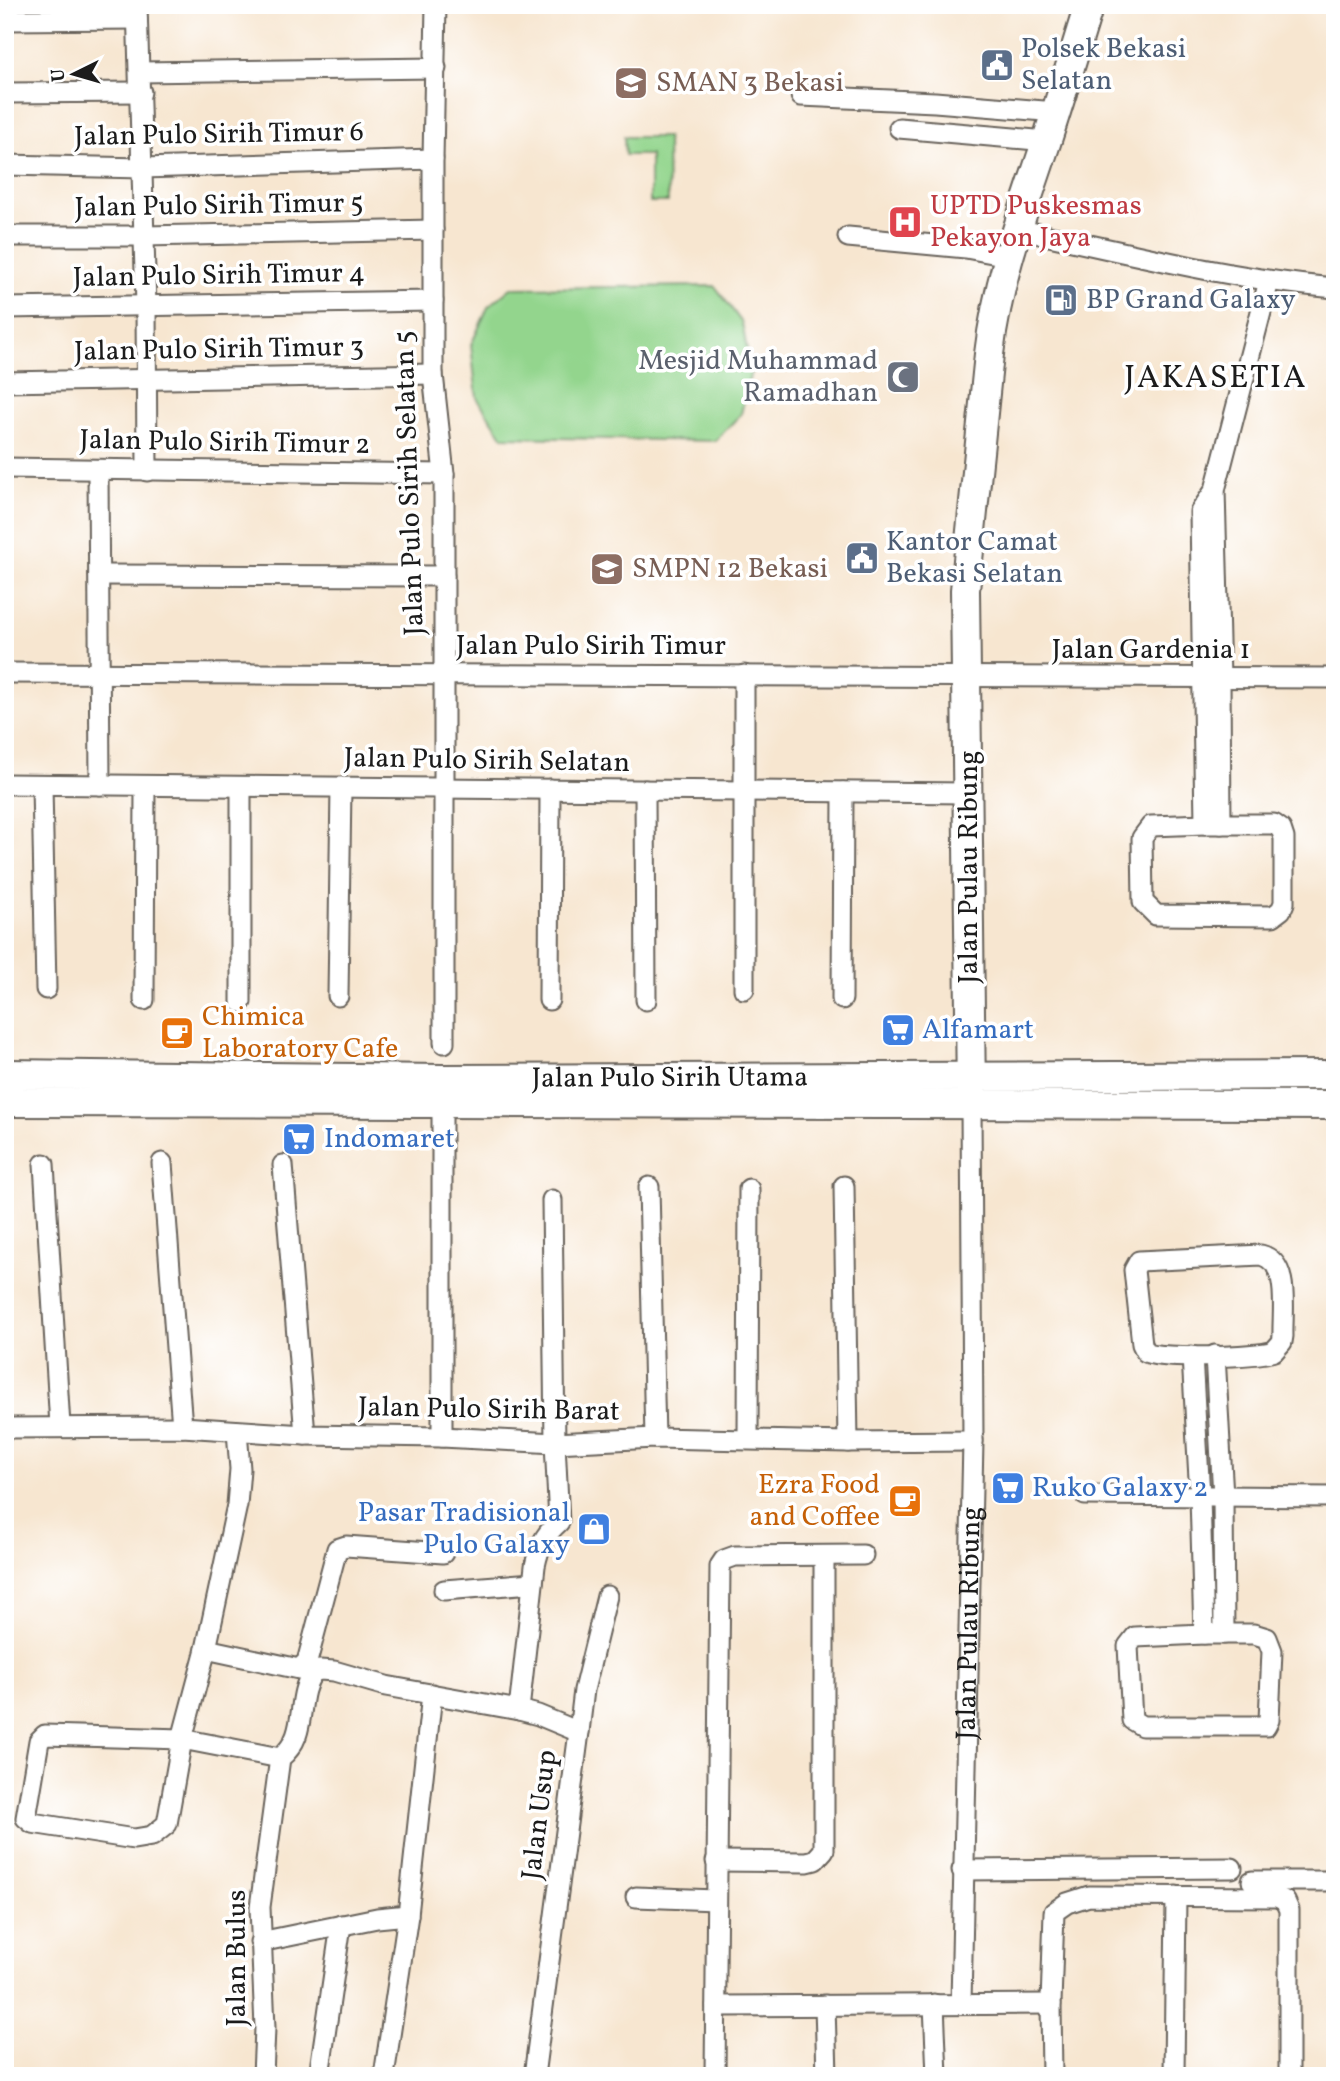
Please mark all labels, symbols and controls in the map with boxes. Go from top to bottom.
place label: Polsek Bekasi Selatan [1021,30,1186,101]
north arrow [38,38,108,108]
public building icon: Polsek Bekasi Selatan [978,46,1016,84]
school or university icon: SMAN 3 Bekasi [612,64,650,102]
place label: SMAN 3 Bekasi [656,64,844,103]
text: U [46,68,73,83]
street label: Jalan Pulo Sirih Timur 6 [74,113,364,157]
street label: Jalan Pulo Sirih Timur 5 [74,184,364,228]
place label: UPTD Puskesmas Pekayon Jaya [930,187,1142,258]
hospital icon: UPTD Puskesmas Pekayon Jaya [886,203,924,241]
street label: Jalan Pulo Sirih Timur 4 [73,254,365,298]
fuel station icon: BP Grand Galaxy [1042,281,1080,319]
place label: BP Grand Galaxy [1086,281,1296,320]
street label: Jalan Pulo Sirih Timur 3 [74,328,364,372]
street label: Jalan Pulo Sirih Selatan 5 [385,330,435,636]
place label: Mesjid Muhammad Ramadhan [638,342,878,413]
district label: JAKASETIA [1124,357,1308,401]
mosque icon: Mesjid Muhammad Ramadhan [884,358,922,396]
street label: Jalan Pulo Sirih Timur 2 [79,421,371,465]
place label: Kantor Camat Bekasi Selatan [886,523,1063,594]
public building icon: Kantor Camat Bekasi Selatan [843,539,881,577]
school or university icon: SMPN 12 Bekasi [588,550,626,588]
place label: SMPN 12 Bekasi [632,550,828,589]
street label: Jalan Pulo Sirih Timur [456,627,726,666]
street label: Jalan Gardenia 1 [1052,631,1250,670]
street label: Jalan Pulo Sirih Selatan [344,739,630,783]
street label: Jalan Pulau Ribung [950,750,989,984]
place label: Chimica Laboratory Cafe [202,998,398,1069]
supermarket icon: Alfamart [879,1011,917,1049]
place label: Alfamart [922,1011,1034,1050]
cafe icon: Chimica Laboratory Cafe [158,1014,196,1052]
street label: Jalan Pulo Sirih Utama [532,1058,808,1098]
supermarket icon: Indomaret [280,1120,318,1158]
place label: Indomaret [324,1120,455,1159]
street label: Jalan Pulo Sirih Barat [358,1388,620,1432]
place label: Ezra Food and Coffee [750,1466,880,1537]
supermarket icon: Ruko Galaxy 2 [989,1469,1027,1507]
place label: Ruko Galaxy 2 [1032,1469,1208,1508]
cafe icon: Ezra Food and Coffee [886,1482,924,1520]
place label: Pasar Tradisional Pulo Galaxy [358,1494,570,1565]
street label: Jalan Pulau Ribung [947,1506,991,1740]
shop icon: Pasar Tradisional Pulo Galaxy [575,1510,613,1548]
street label: Jalan Usup [513,1748,567,1882]
street label: Jalan Bulus [218,1889,257,2027]

